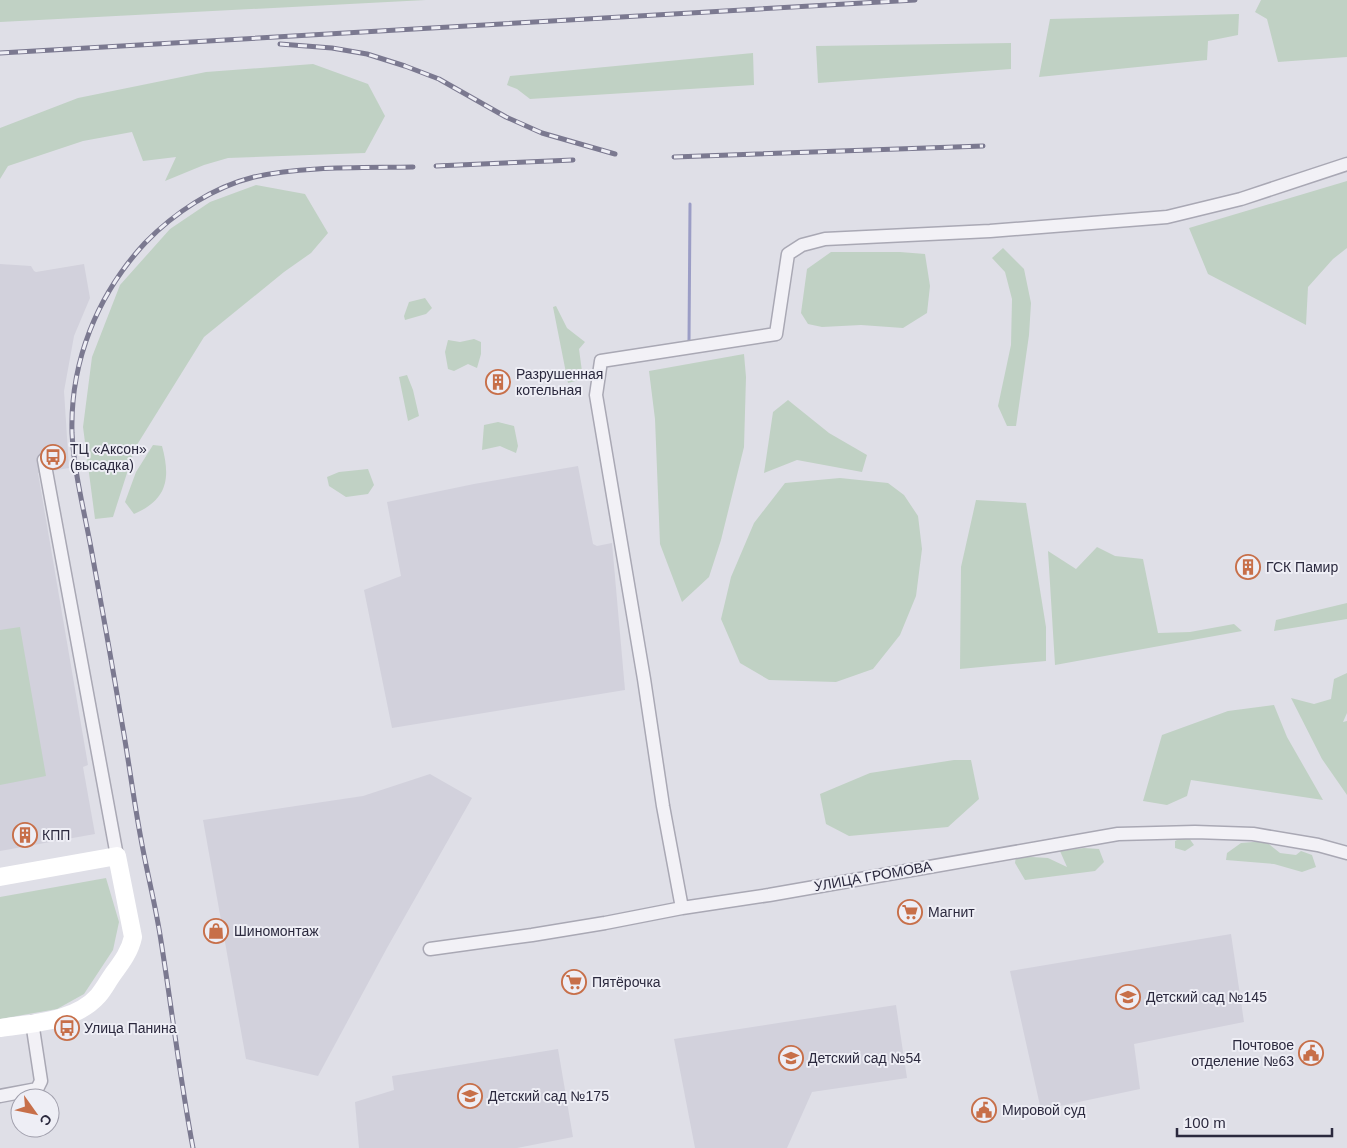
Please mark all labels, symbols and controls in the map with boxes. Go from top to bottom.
place label: Разрушенная котельная [516,366,603,398]
building icon: Разрушенная котельная [485,369,511,395]
place label: ТЦ «Аксон» (высадка) [70,441,147,473]
bus stop icon: ТЦ «Аксон» (высадка) [40,444,66,470]
building icon: ГСК Памир [1235,554,1261,580]
place label: ГСК Памир [1266,559,1338,575]
building icon: КПП [12,822,38,848]
place label: КПП [42,827,70,843]
street label: УЛИЦА ГРОМОВА [813,858,934,894]
supermarket icon: Магнит [897,899,923,925]
place label: Магнит [928,904,975,920]
shop icon: Шиномонтаж [203,918,229,944]
place label: Шиномонтаж [234,923,319,939]
supermarket icon: Пятёрочка [561,969,587,995]
place label: Пятёрочка [592,974,661,990]
school or university icon: Детский сад №145 [1115,984,1141,1010]
place label: Детский сад №145 [1146,989,1267,1005]
bus stop icon: Улица Панина [54,1015,80,1041]
place label: Улица Панина [84,1020,177,1036]
place label: Почтовое отделение №63 [1191,1037,1294,1069]
public building icon: Почтовое отделение №63 [1298,1040,1324,1066]
school or university icon: Детский сад №54 [778,1045,804,1071]
place label: Детский сад №54 [808,1050,921,1066]
school or university icon: Детский сад №175 [457,1083,483,1109]
north arrow [10,1088,60,1138]
place label: Детский сад №175 [488,1088,609,1104]
public building icon: Мировой суд [971,1097,997,1123]
place label: Мировой суд [1002,1102,1086,1118]
scale bar [1177,1106,1332,1138]
text: С [36,1111,55,1129]
text: 100 m [1184,1114,1226,1131]

